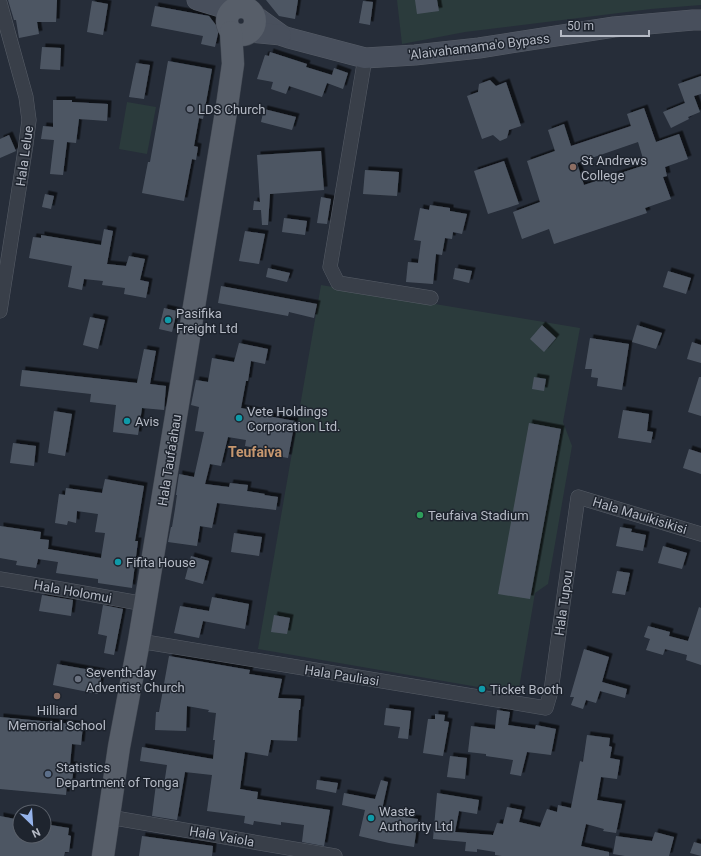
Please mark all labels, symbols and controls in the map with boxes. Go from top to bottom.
scale bar [561,12,649,38]
text: 50 m [567,19,594,33]
street label: 'Alaivahamama'o Bypass [408,30,551,63]
place label: LDS Church [198,102,266,117]
marker: LDS Church [185,104,195,114]
street label: Hala Lelue [13,125,36,187]
place label: St Andrews College [581,153,647,183]
marker: St Andrews College [568,162,578,172]
place label: Pasifika Freight Ltd [176,306,238,336]
marker: Pasifika Freight Ltd [163,315,173,325]
place label: Vete Holdings Corporation Ltd. [247,404,340,434]
street label: Hala Taufa'ahau [155,413,184,507]
marker: Vete Holdings Corporation Ltd. [234,413,244,423]
place label: Avis [135,414,160,429]
marker: Avis [122,416,132,426]
district label: Teufaiva [228,444,283,460]
street label: Hala Mauikisikisi [591,494,689,537]
place label: Teufaiva Stadium [428,508,529,523]
marker: Teufaiva Stadium [415,510,425,520]
place label: Fifita House [126,555,196,570]
marker: Fifita House [113,557,123,567]
street label: Hala Tupou [551,569,575,637]
street label: Hala Holomui [33,577,113,606]
street label: Hala Pauliasi [303,662,380,689]
place label: Seventh-day Adventist Church [86,665,185,695]
marker: Seventh-day Adventist Church [73,674,83,684]
place label: Ticket Booth [490,682,563,697]
marker: Ticket Booth [477,684,487,694]
marker: Hilliard Memorial School [52,691,62,701]
place label: Hilliard Memorial School [8,703,106,733]
place label: Statistics Department of Tonga [56,760,179,790]
marker: Statistics Department of Tonga [43,769,53,779]
north arrow [12,804,52,844]
place label: Waste Authority Ltd [379,804,453,834]
marker: Waste Authority Ltd [366,813,376,823]
street label: Hala Vaiola [188,823,256,850]
text: N [30,825,42,840]

